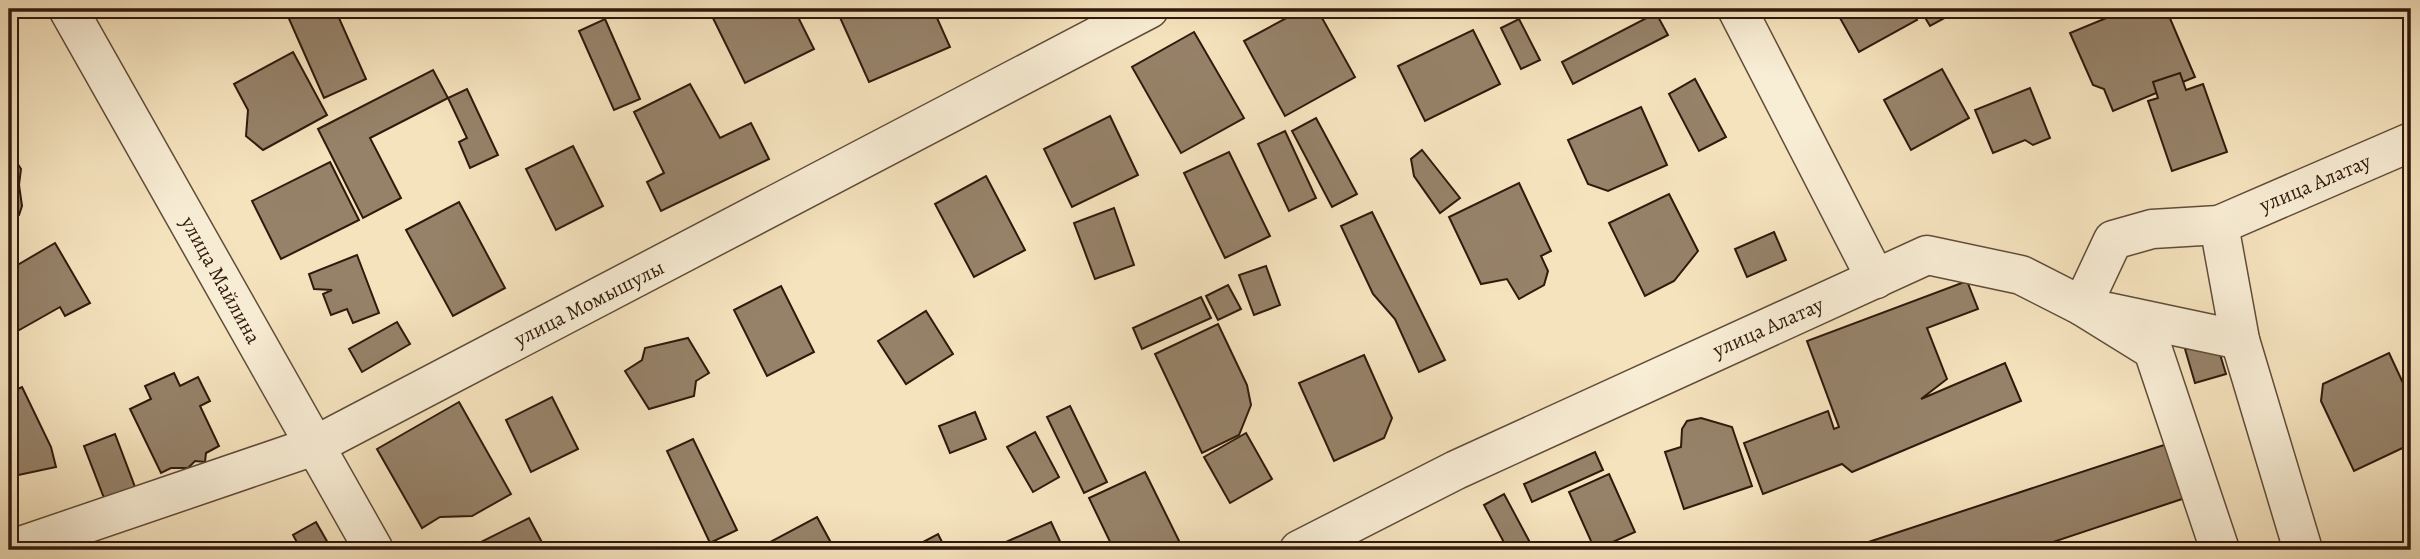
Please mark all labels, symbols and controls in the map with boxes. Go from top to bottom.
street label: улица Алатау [2254,147,2375,219]
street label: улица Майлина [174,210,268,349]
street label: улица Момышулы [508,253,669,353]
street label: улица Алатау [1707,290,1828,364]

